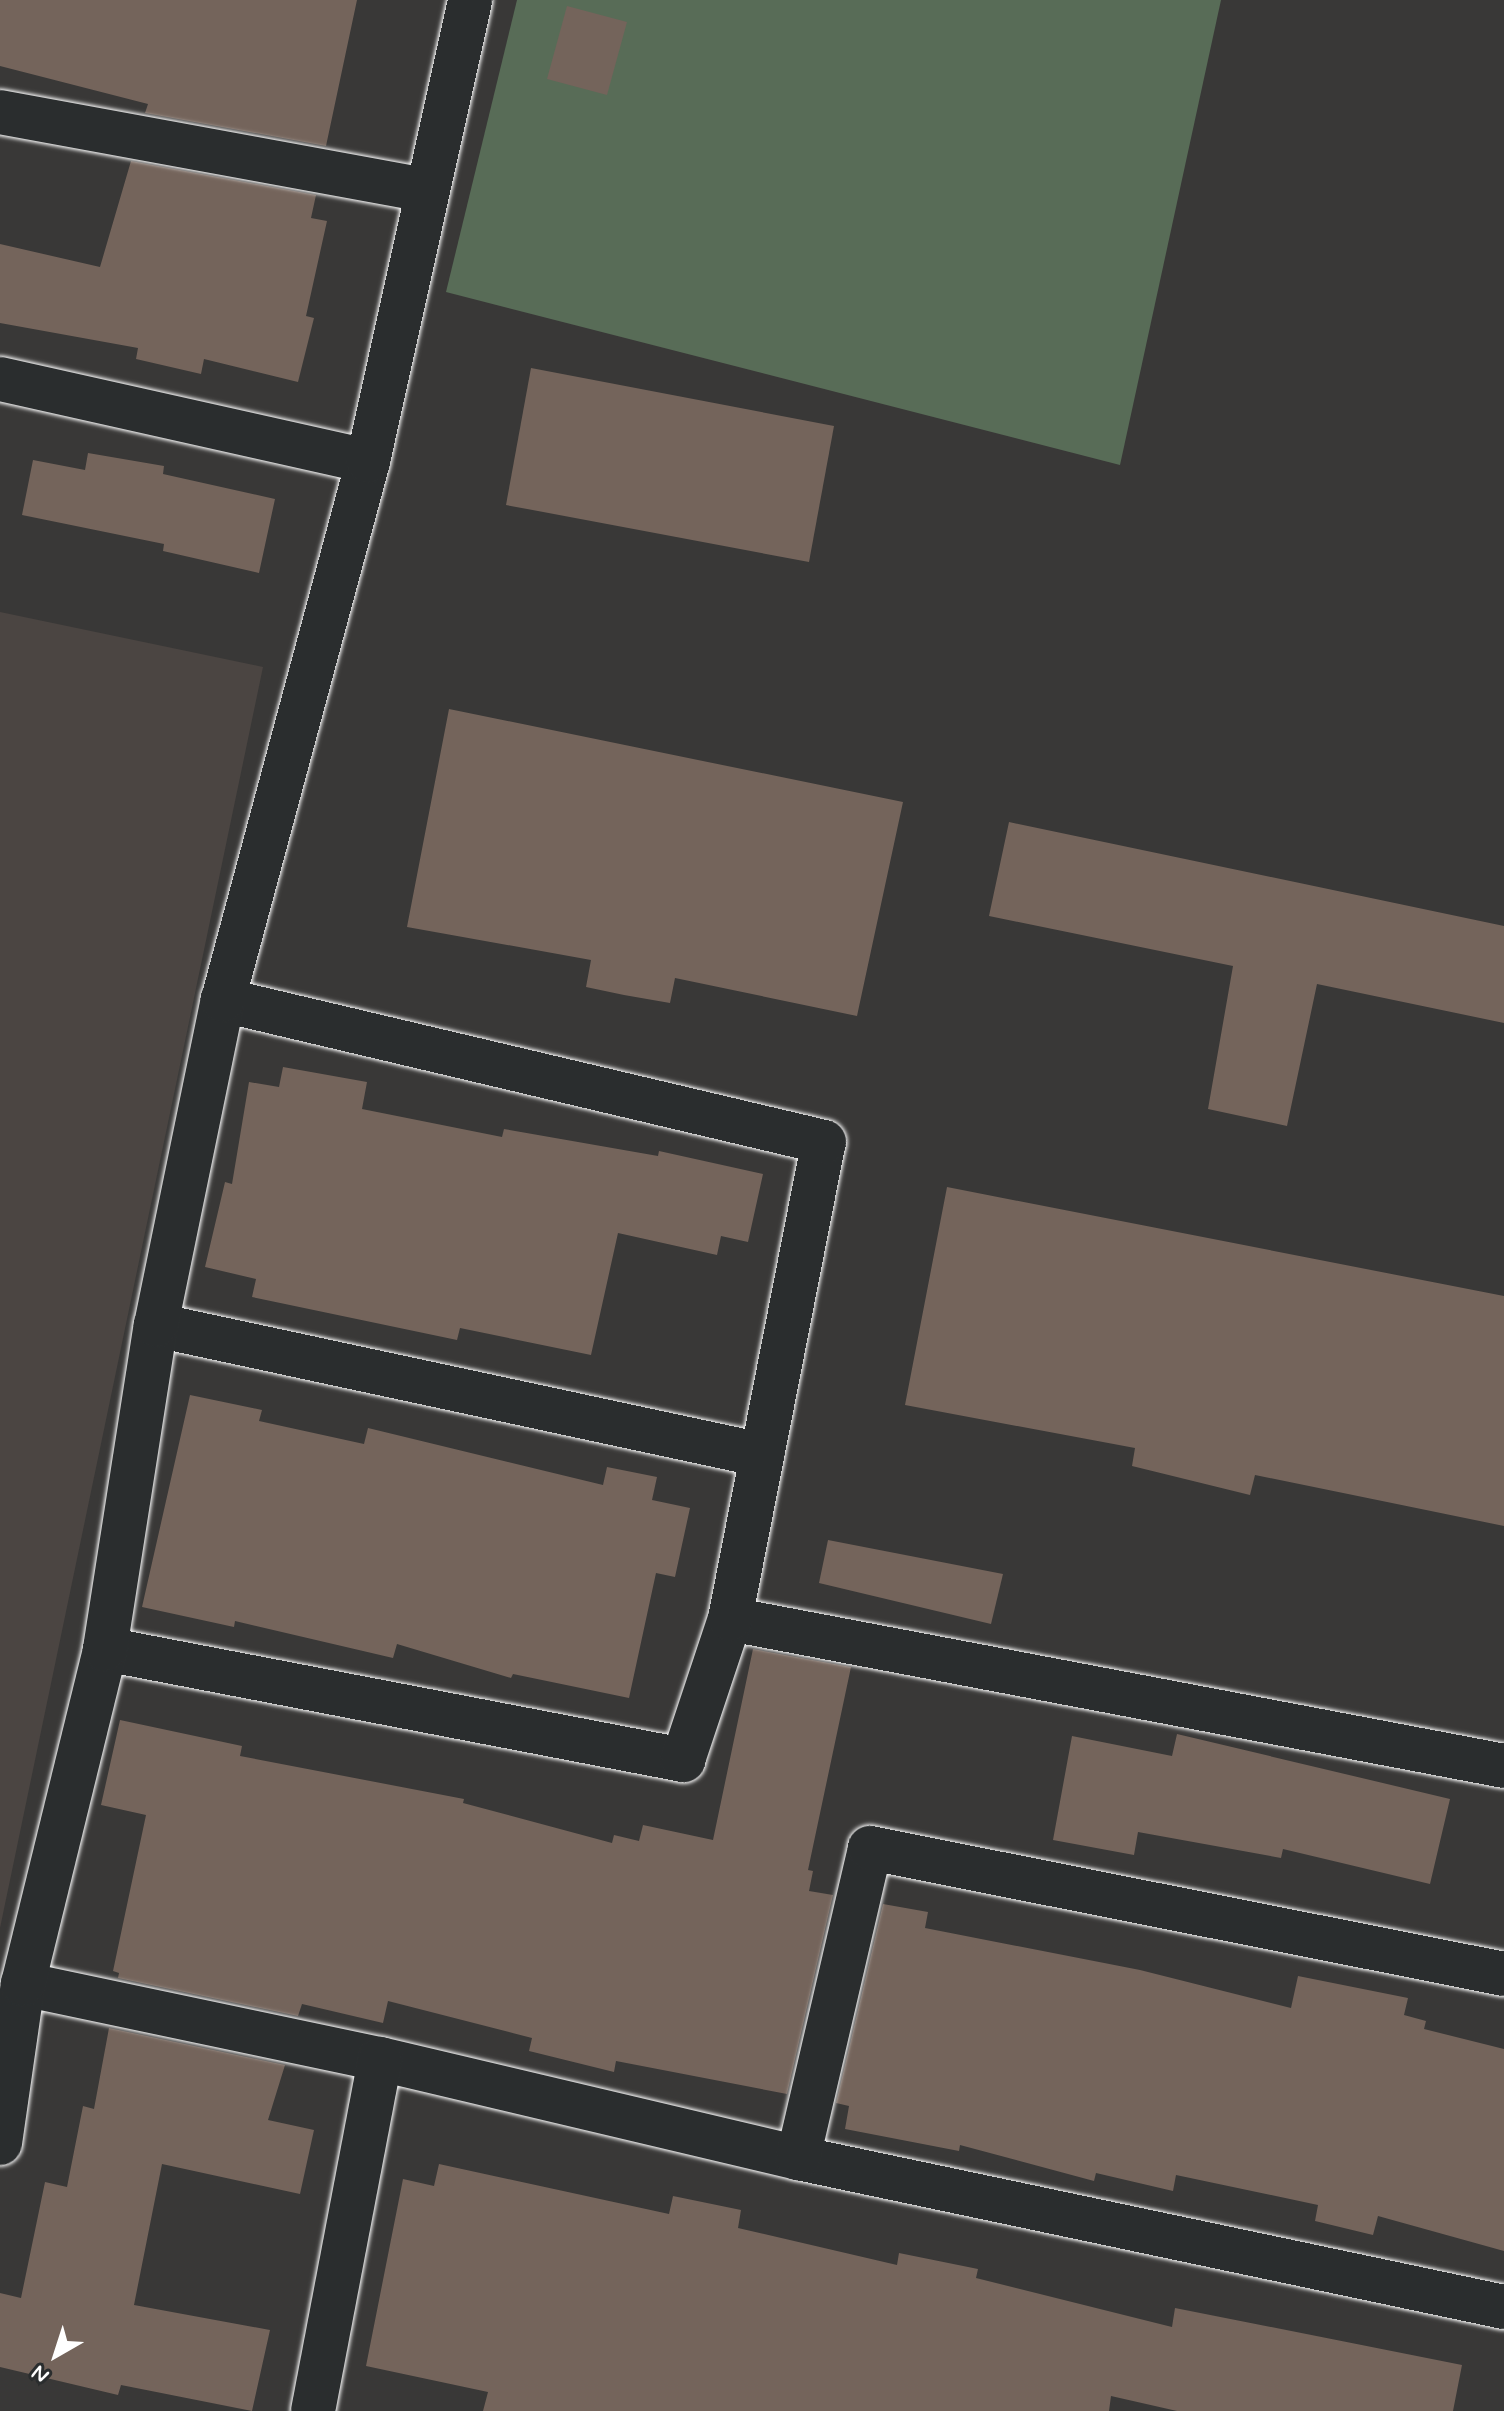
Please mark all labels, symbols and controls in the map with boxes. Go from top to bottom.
north arrow [16,2315,96,2395]
text: N [26,2358,55,2389]

